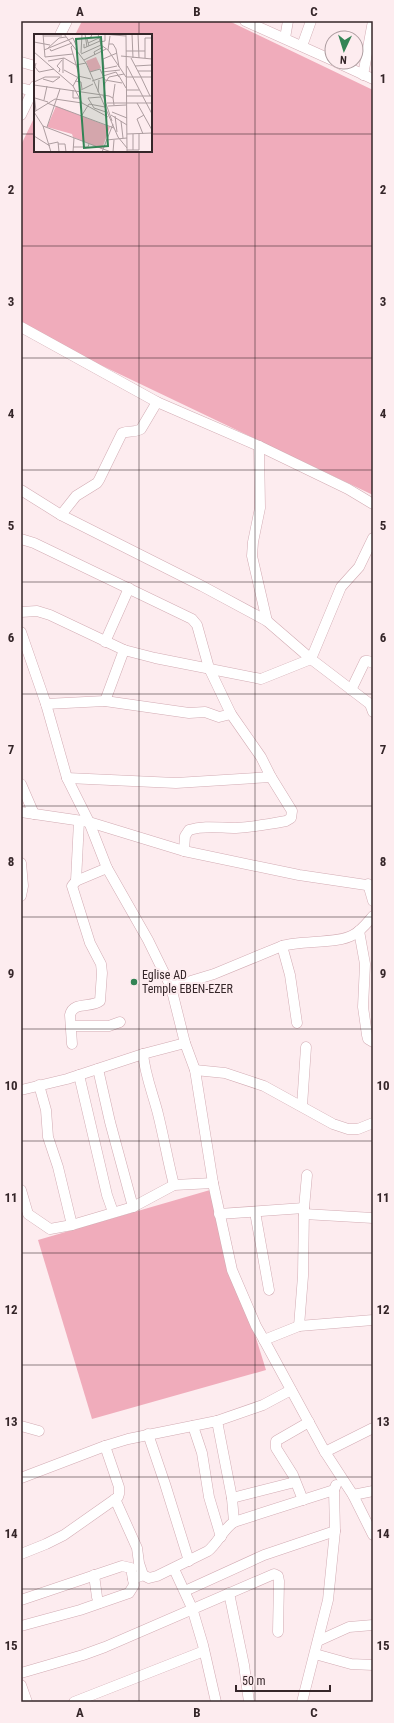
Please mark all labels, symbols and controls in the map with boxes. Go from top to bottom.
text: A [76,4,84,19]
text: B [193,4,201,19]
text: C [310,4,318,19]
north arrow [324,30,364,70]
inset map [34,34,152,152]
text: N [339,53,347,66]
text: 1 [8,71,14,86]
text: 1 [380,71,386,86]
text: 2 [8,182,15,197]
text: 2 [380,182,387,197]
text: 3 [8,294,14,309]
text: 3 [380,294,386,309]
text: 4 [8,406,15,421]
text: 4 [380,406,387,421]
text: 5 [8,518,15,533]
text: 5 [380,518,387,533]
text: 6 [8,630,15,645]
text: 6 [380,630,387,645]
text: 7 [8,742,15,757]
text: 7 [380,742,387,757]
text: 8 [8,854,14,869]
text: 8 [380,854,386,869]
text: 9 [8,966,14,981]
text: 9 [380,966,386,981]
place label: Eglise AD Temple EBEN-EZER [142,968,233,996]
marker: Eglise AD Temple EBEN-EZER [129,977,139,987]
text: 10 [4,1078,18,1093]
text: 10 [376,1078,390,1093]
text: 11 [4,1190,18,1205]
text: 11 [376,1190,390,1205]
text: 12 [4,1302,18,1317]
text: 12 [376,1302,390,1317]
text: 13 [4,1414,18,1429]
text: 13 [376,1414,390,1429]
text: 14 [4,1526,18,1541]
text: 14 [376,1526,390,1541]
text: 15 [4,1638,18,1653]
text: 15 [376,1638,390,1653]
scale bar [236,1667,330,1693]
text: 50 m [242,1674,266,1688]
text: A [76,1705,84,1720]
text: B [193,1705,201,1720]
text: C [310,1705,318,1720]

